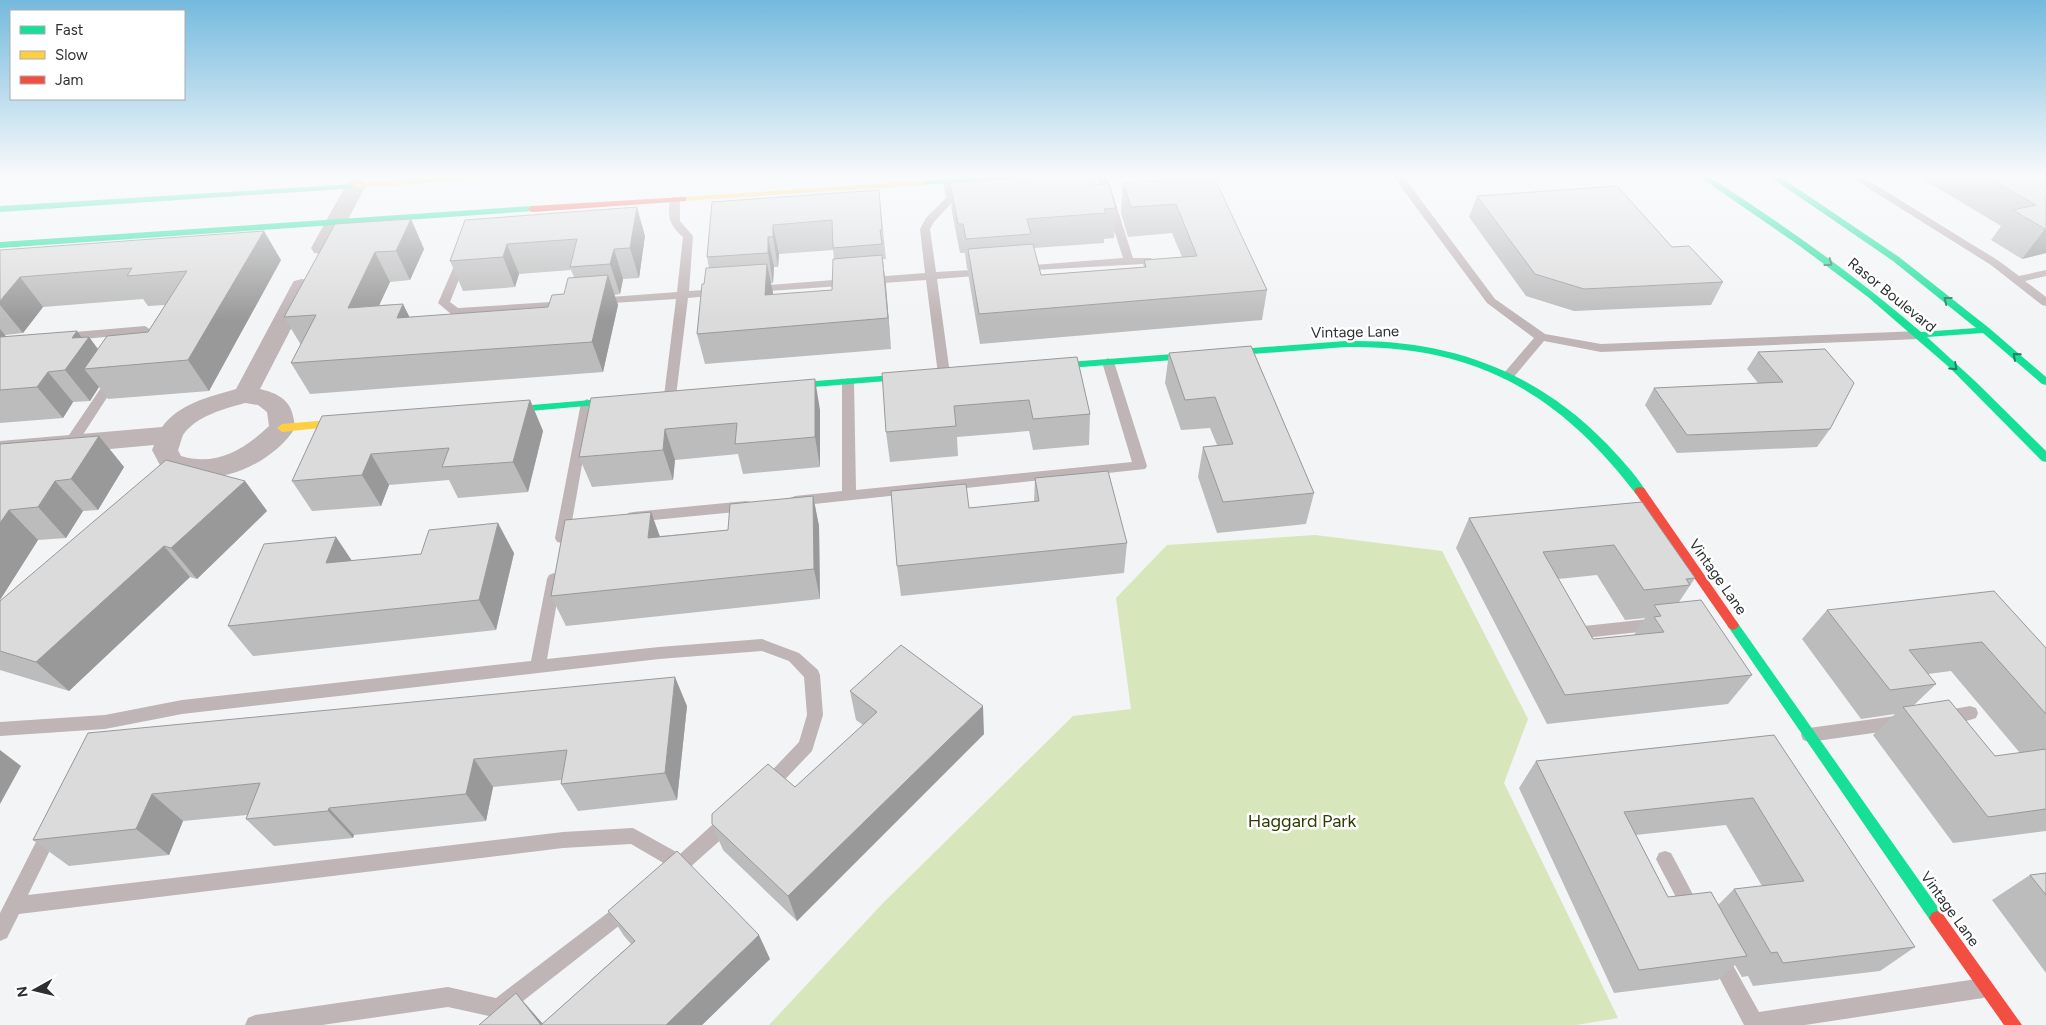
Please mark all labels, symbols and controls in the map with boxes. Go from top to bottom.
legend [10,10,185,100]
text: Fast [55,21,84,39]
text: Slow [55,46,88,64]
text: Jam [55,71,83,89]
street label: Rasor Boulevard [1844,254,1940,336]
one-way arrow [1823,257,1832,265]
one-way arrow [1944,296,1953,305]
street label: Vintage Lane [1311,322,1399,342]
one-way arrow [2013,353,2022,362]
one-way arrow [1948,361,1957,370]
street label: Vintage Lane [1685,536,1751,618]
park label: Haggard Park [1248,810,1356,832]
street label: Vintage Lane [1917,868,1983,950]
north arrow [10,965,60,1015]
text: N [13,985,32,998]

